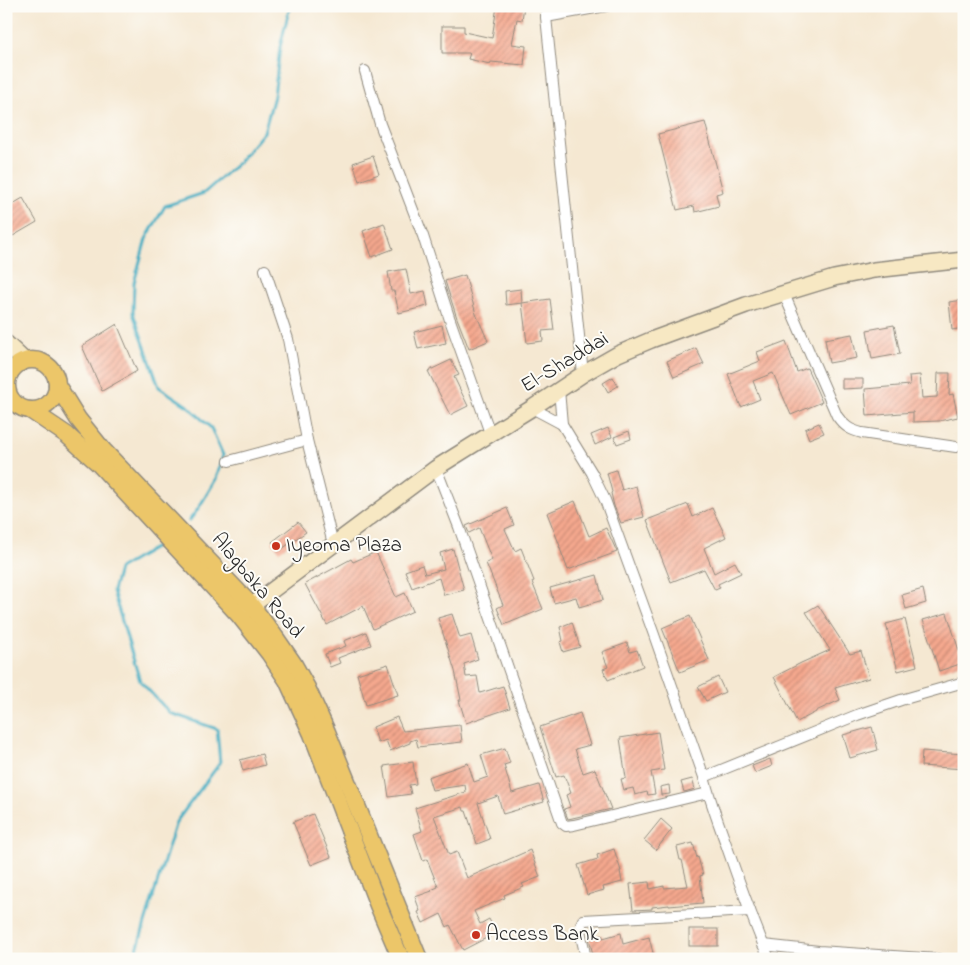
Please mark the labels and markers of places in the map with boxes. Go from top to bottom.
place label: Iyeoma Plaza [286,531,402,563]
marker: Iyeoma Plaza [270,540,282,552]
place label: Access Bank [486,920,599,950]
marker: Access Bank [470,929,482,941]

